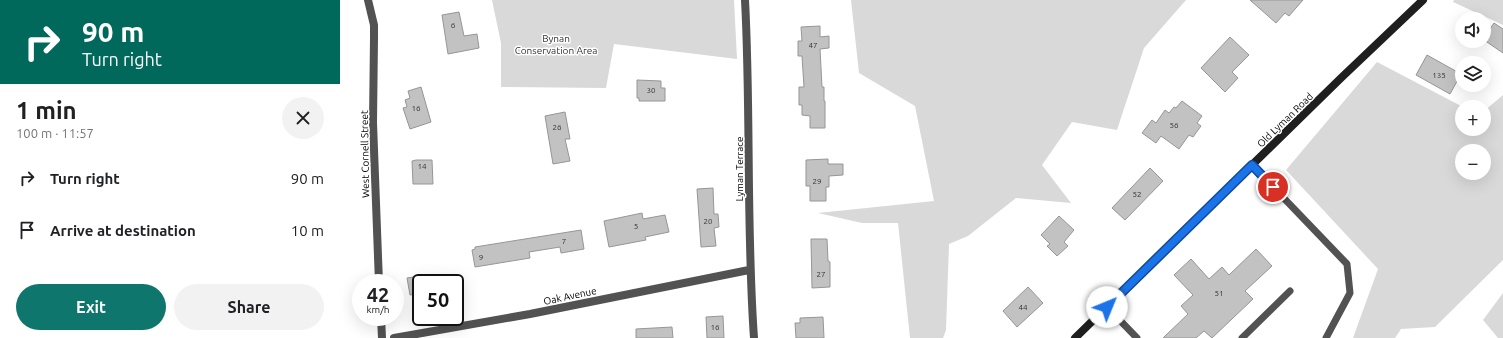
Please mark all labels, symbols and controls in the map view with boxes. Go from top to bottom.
map controls [1455,12,1491,180]
button: sound [1455,12,1491,48]
icon: right [16,16,68,68]
text: 90 m [82,16,144,47]
house number: 6 [451,21,456,30]
park label: Bynan Conservation Area [515,33,597,56]
house number: 47 [808,41,818,50]
text: Turn right [82,49,162,69]
button: layers [1455,56,1491,92]
house number: 135 [1432,71,1446,80]
house number: 30 [646,86,656,95]
street label: Old Lyman Road [1255,91,1315,149]
text: 1 min [16,97,77,124]
button: close [282,97,324,139]
button: + [1455,100,1491,136]
house number: 16 [411,104,421,113]
street label: West Cornell Street [359,110,371,198]
house number: 56 [1169,121,1179,130]
house number: 26 [552,123,562,132]
text: 100 m · 11:57 [16,126,94,140]
street label: Lyman Terrace [734,137,745,202]
button: − [1455,144,1491,180]
house number: 14 [417,162,427,171]
icon: right [16,167,38,189]
text: Turn right [50,170,120,187]
text: 90 m [291,170,324,187]
pin [1256,170,1290,204]
icon: arrive [1262,176,1284,198]
house number: 29 [812,177,822,186]
house number: 52 [1132,190,1142,199]
house number: 20 [703,217,713,226]
icon: arrive [16,219,38,241]
text: Arrive at destination [50,222,196,239]
text: 10 m [291,222,324,239]
house number: 5 [634,222,638,231]
house number: 7 [562,237,566,246]
house number: 9 [479,253,483,262]
house number: 27 [816,270,826,279]
speed limit sign: 50 [412,274,464,326]
text: 42 [367,283,389,306]
button: Exit [16,284,166,330]
button: Share [174,284,324,330]
street label: Oak Avenue [542,285,598,307]
position arrow [1086,286,1128,328]
house number: 51 [1214,289,1224,298]
house number: 44 [1018,303,1028,312]
text: km/h [366,304,390,315]
house number: 16 [710,323,720,332]

